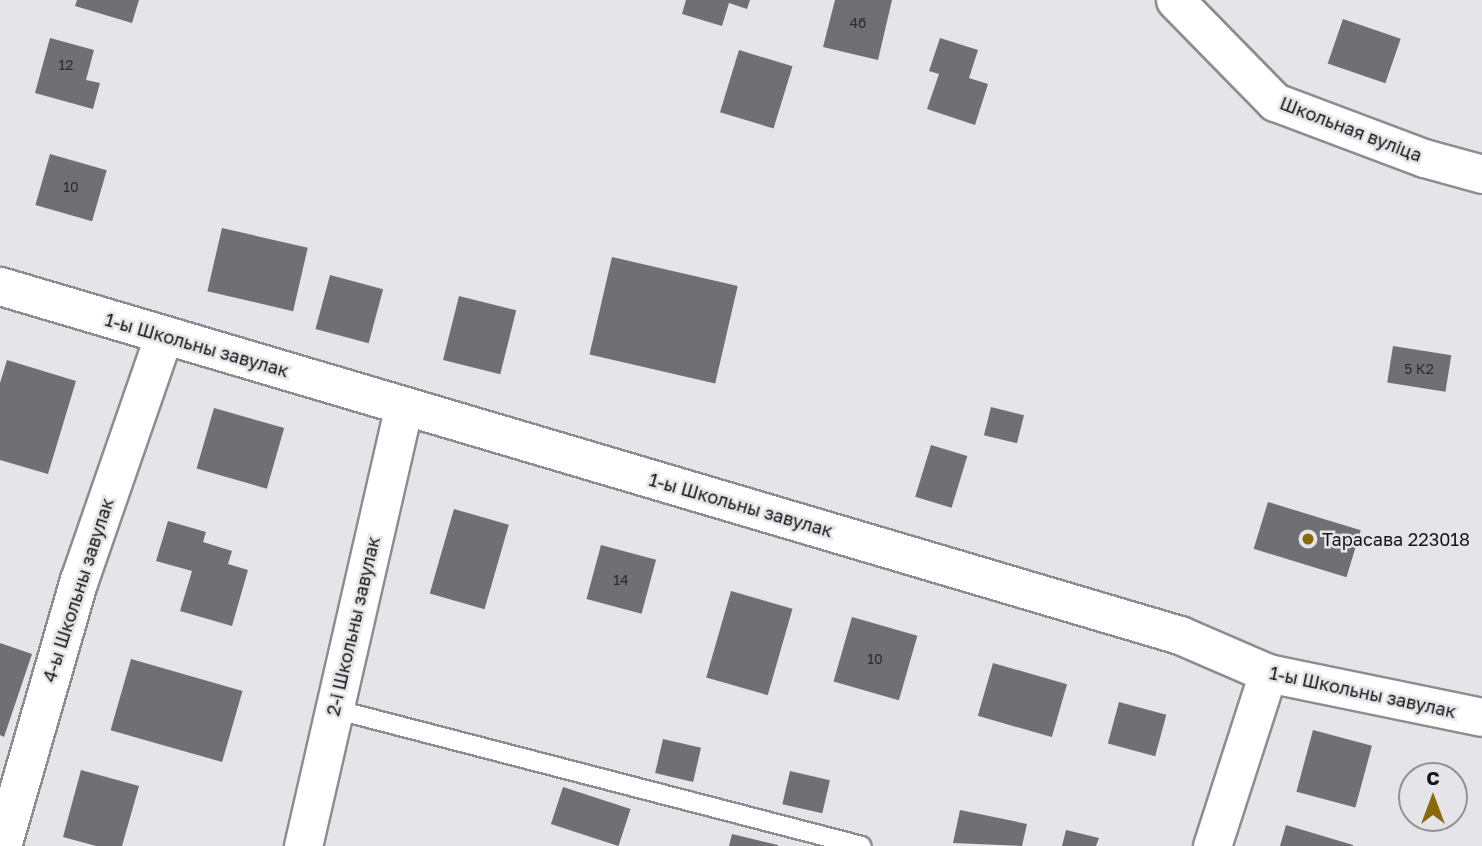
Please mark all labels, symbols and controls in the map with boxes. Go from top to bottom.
house number: 4б [850,15,866,31]
house number: 12 [59,57,73,73]
street label: Школьная вуліца [1277,92,1425,166]
house number: 10 [63,179,79,195]
street label: 1-ы Школьны завулак [103,308,291,382]
house number: 5 К2 [1404,361,1434,377]
street label: 1-ы Школьны завулак [647,468,835,542]
street label: 4-ы Школьны завулак [38,495,118,685]
place label: Тарасава 223018 [1322,528,1470,550]
marker: Тарасава 223018 [1300,531,1316,547]
street label: 2-і Школьны завулак [322,534,384,718]
house number: 14 [613,572,629,588]
house number: 10 [867,651,883,667]
street label: 1-ы Школьны завулак [1268,662,1458,722]
north arrow [1398,762,1468,832]
text: С [1426,766,1440,789]

